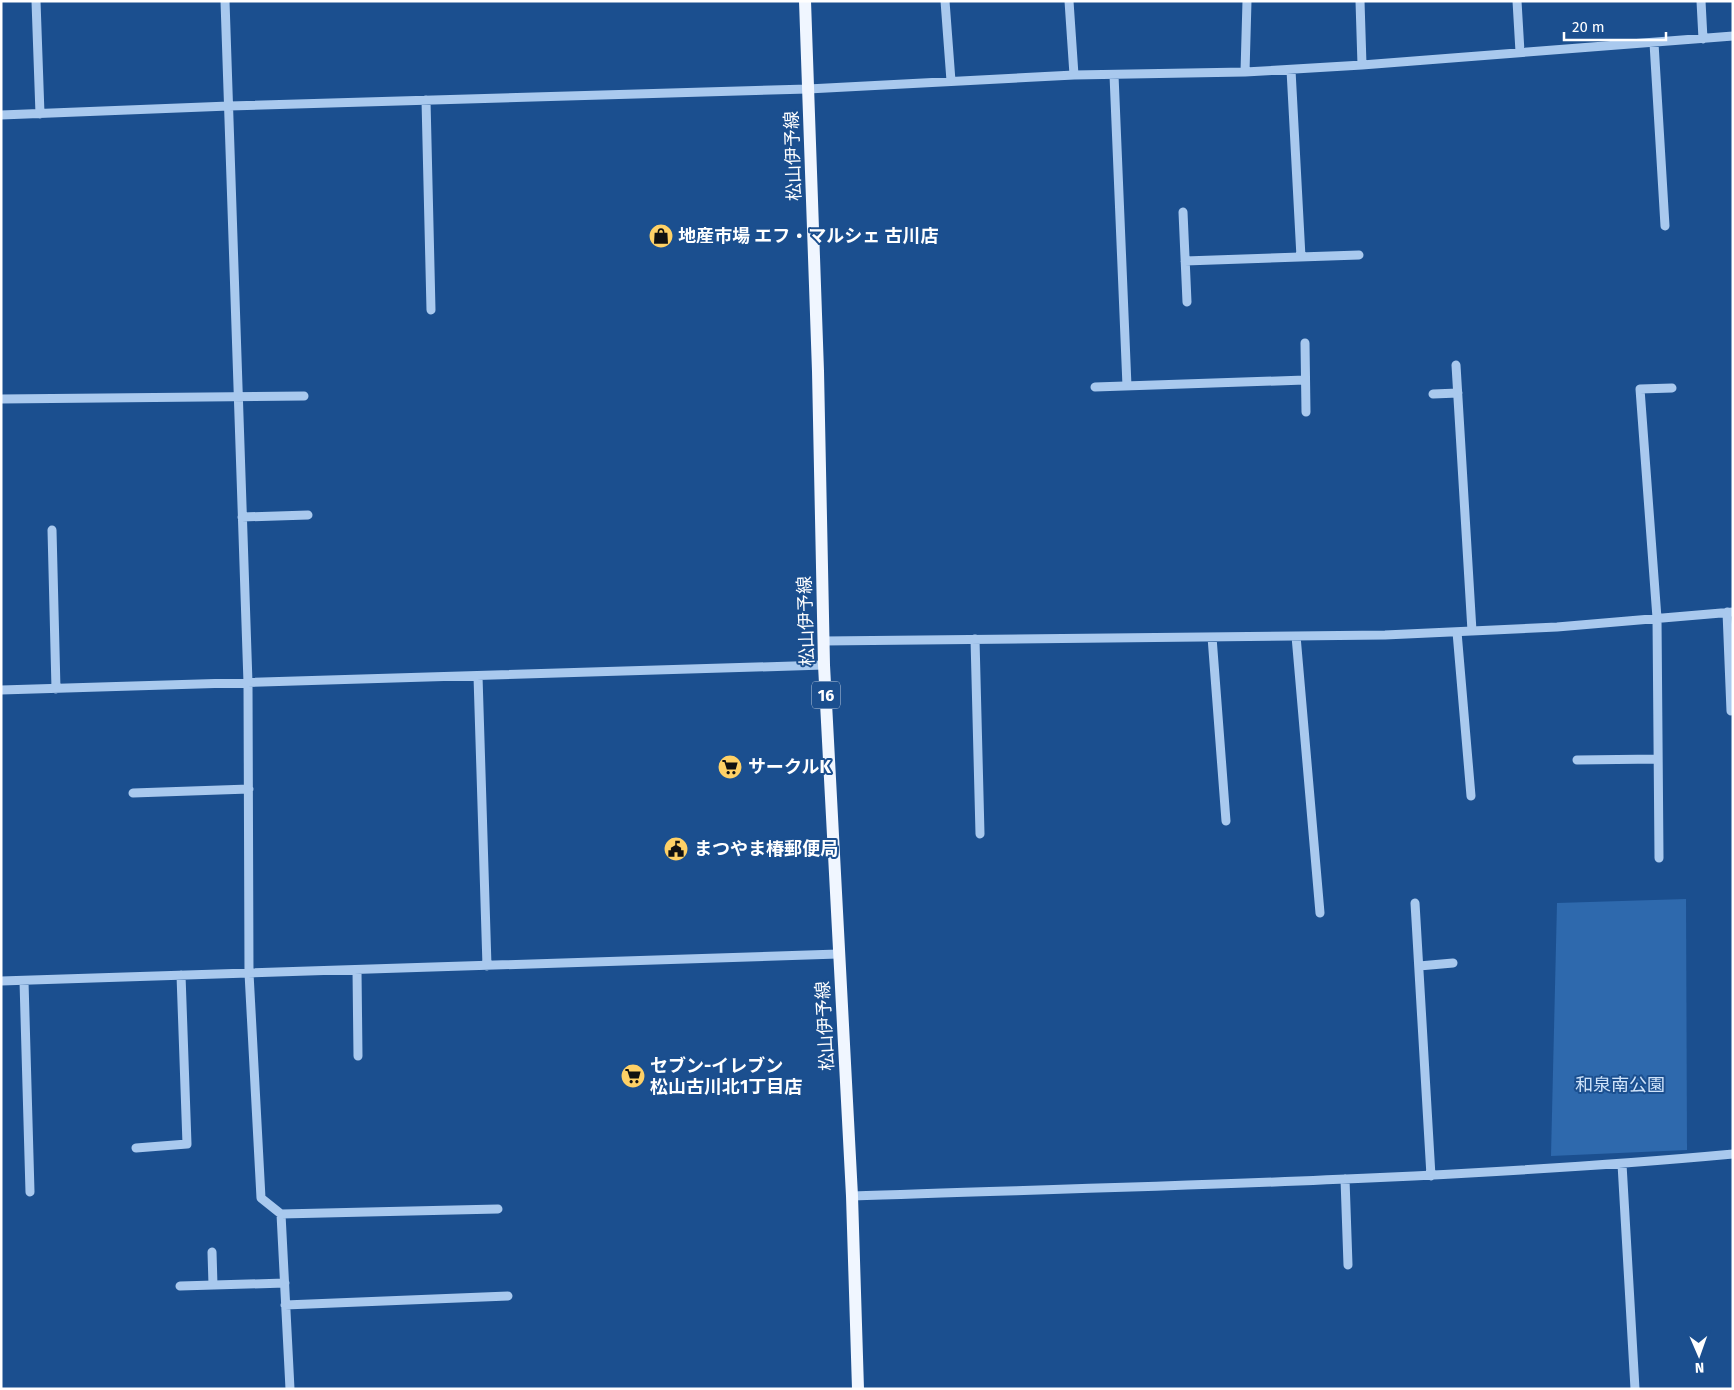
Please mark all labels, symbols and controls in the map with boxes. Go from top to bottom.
scale bar [1564,10,1666,42]
text: 20 m [1572,18,1605,36]
street label: 松山伊予線 [780,111,806,201]
shop icon: 地産市場 エフ・マルシェ 古川店 [648,223,674,249]
place label: 地産市場 エフ・マルシェ 古川店 [678,225,939,247]
street label: 松山伊予線 [793,576,819,666]
road number: 16 [812,682,840,708]
supermarket icon: サークルK [717,754,743,780]
place label: サークルK [748,756,831,778]
public building icon: まつやま椿郵便局 [663,836,689,862]
place label: まつやま椿郵便局 [694,838,838,860]
street label: 松山伊予線 [812,980,838,1072]
place label: セブン-イレブン 松山古川北1丁目店 [650,1055,802,1098]
supermarket icon: セブン-イレブン 松山古川北1丁目店 [620,1063,646,1089]
park label: 和泉南公園 [1575,1074,1665,1096]
north arrow [1674,1330,1724,1380]
text: N [1694,1359,1704,1376]

